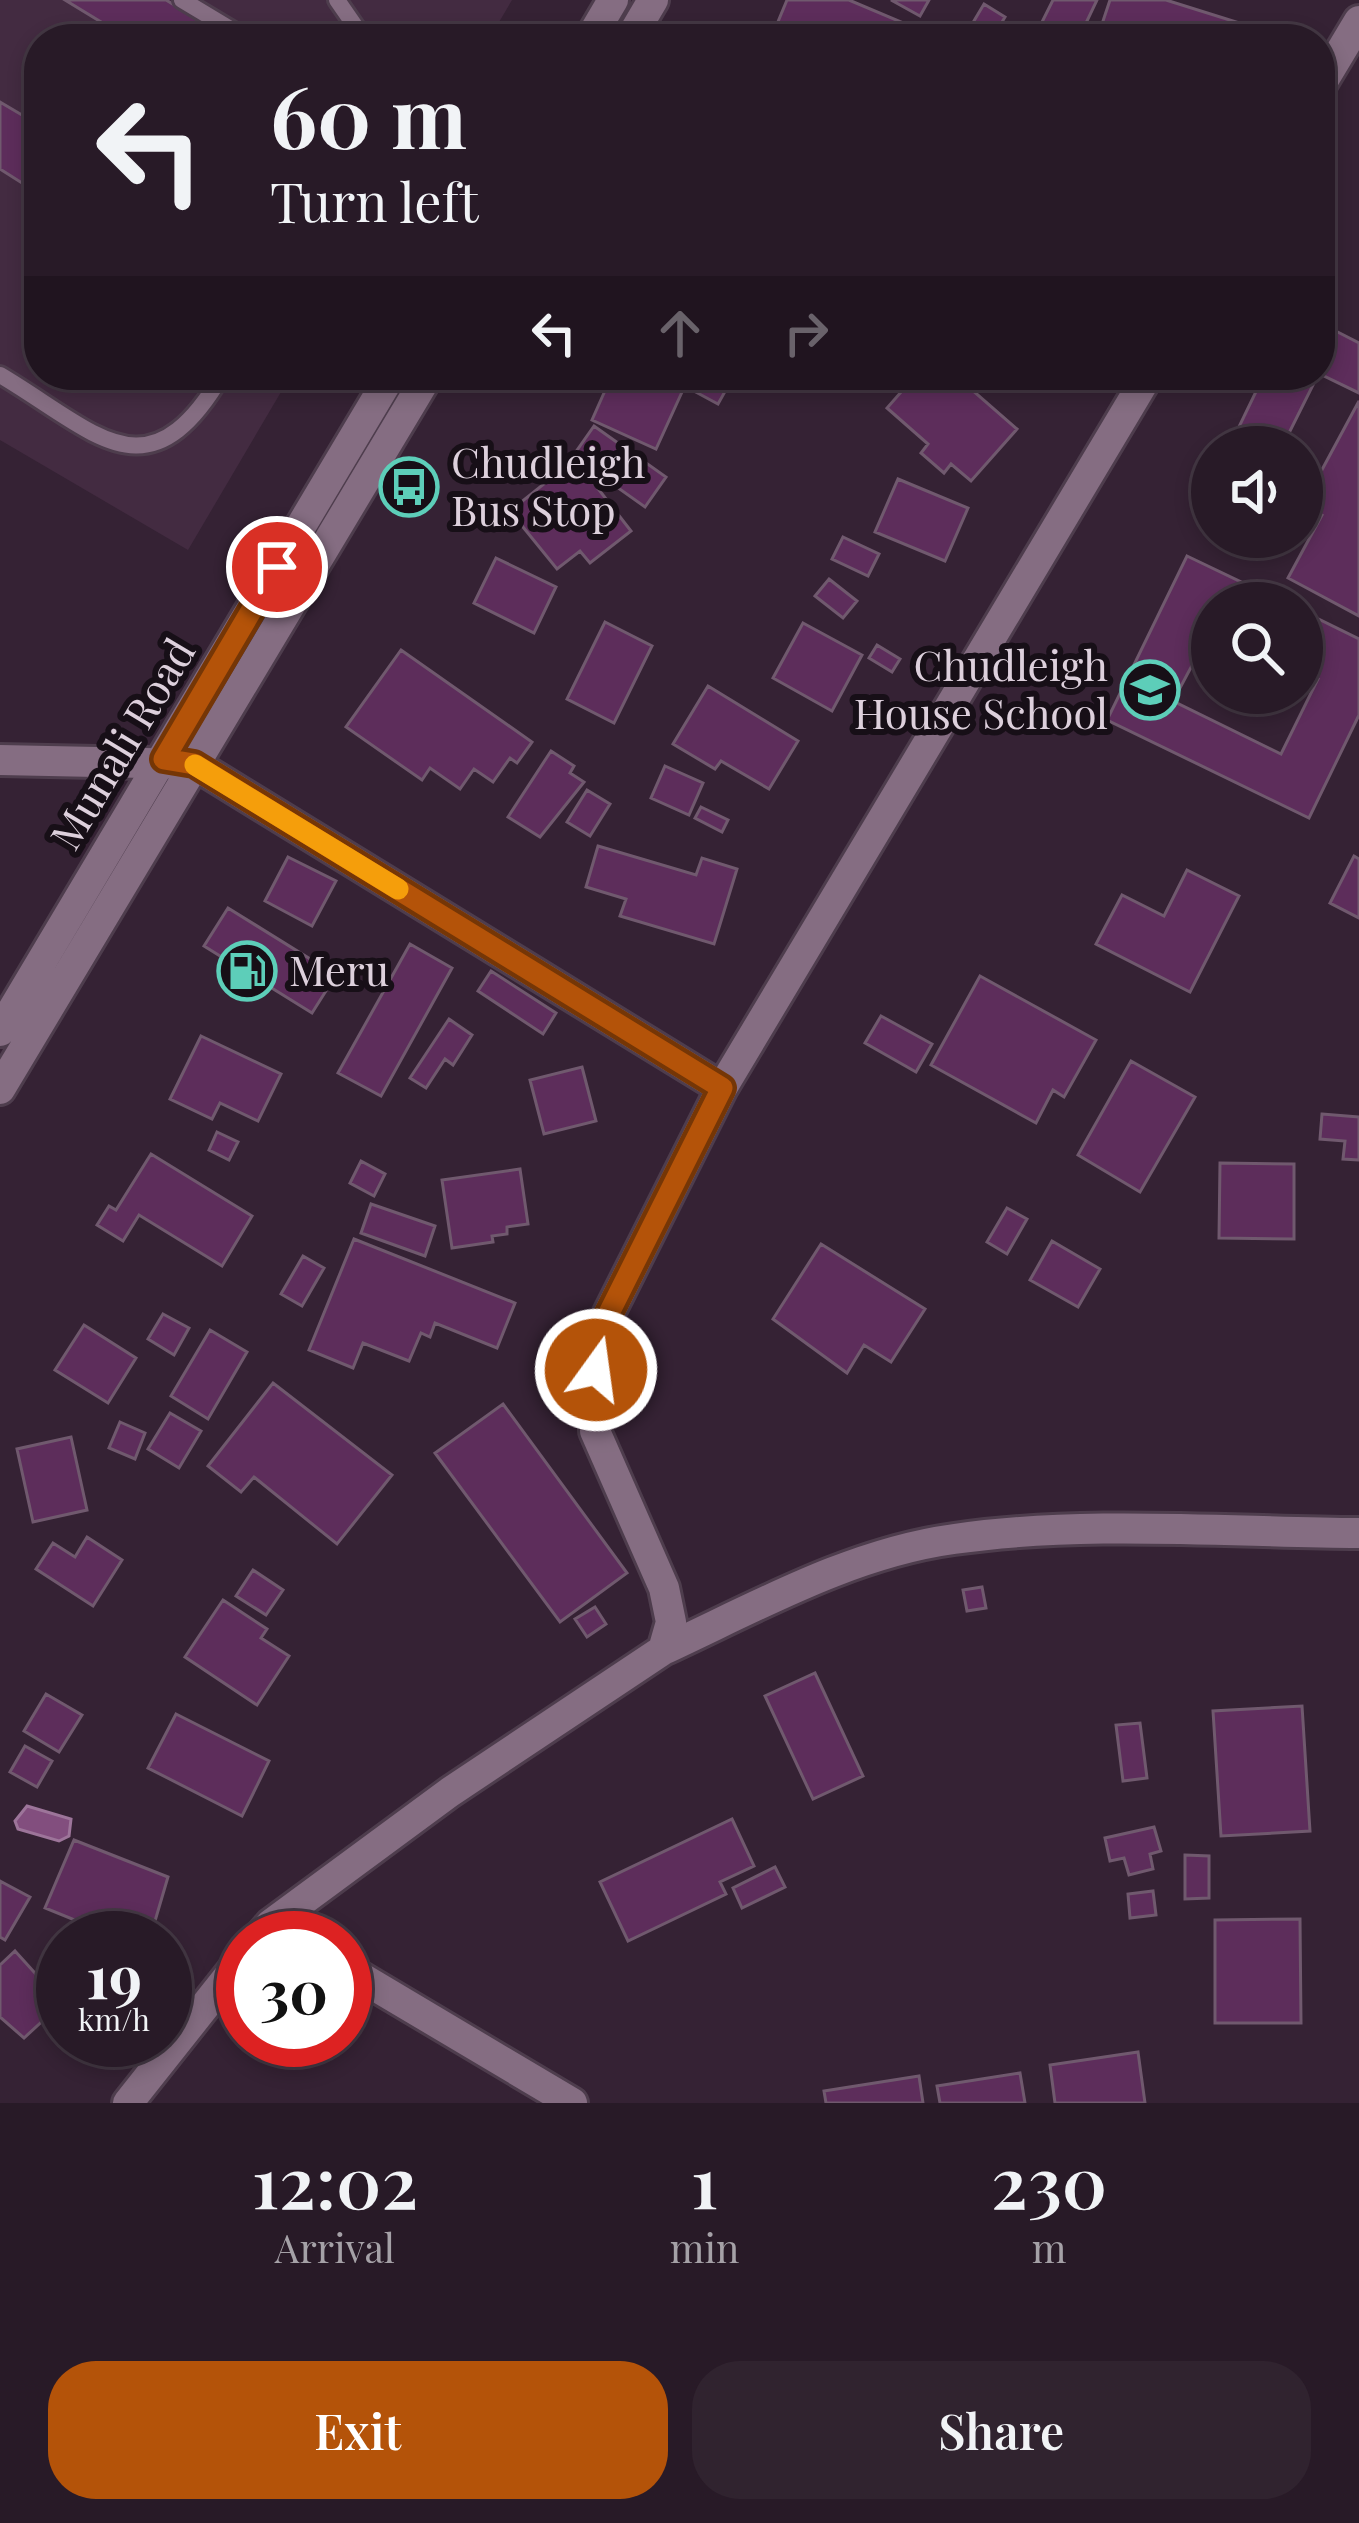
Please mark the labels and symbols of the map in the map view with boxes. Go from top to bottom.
place label: Chudleigh Bus Stop [451,433,646,537]
bus stop icon: Chudleigh Bus Stop [378,456,440,518]
pin [226,516,328,618]
street label: Munali Road [36,627,206,859]
place label: Chudleigh House School [854,636,1108,740]
school or university icon: Chudleigh House School [1119,659,1181,721]
fuel station icon: Meru [216,940,278,1002]
place label: Meru [289,941,389,997]
position arrow [533,1307,659,1433]
speed limit sign: 30 [216,1911,372,2067]

